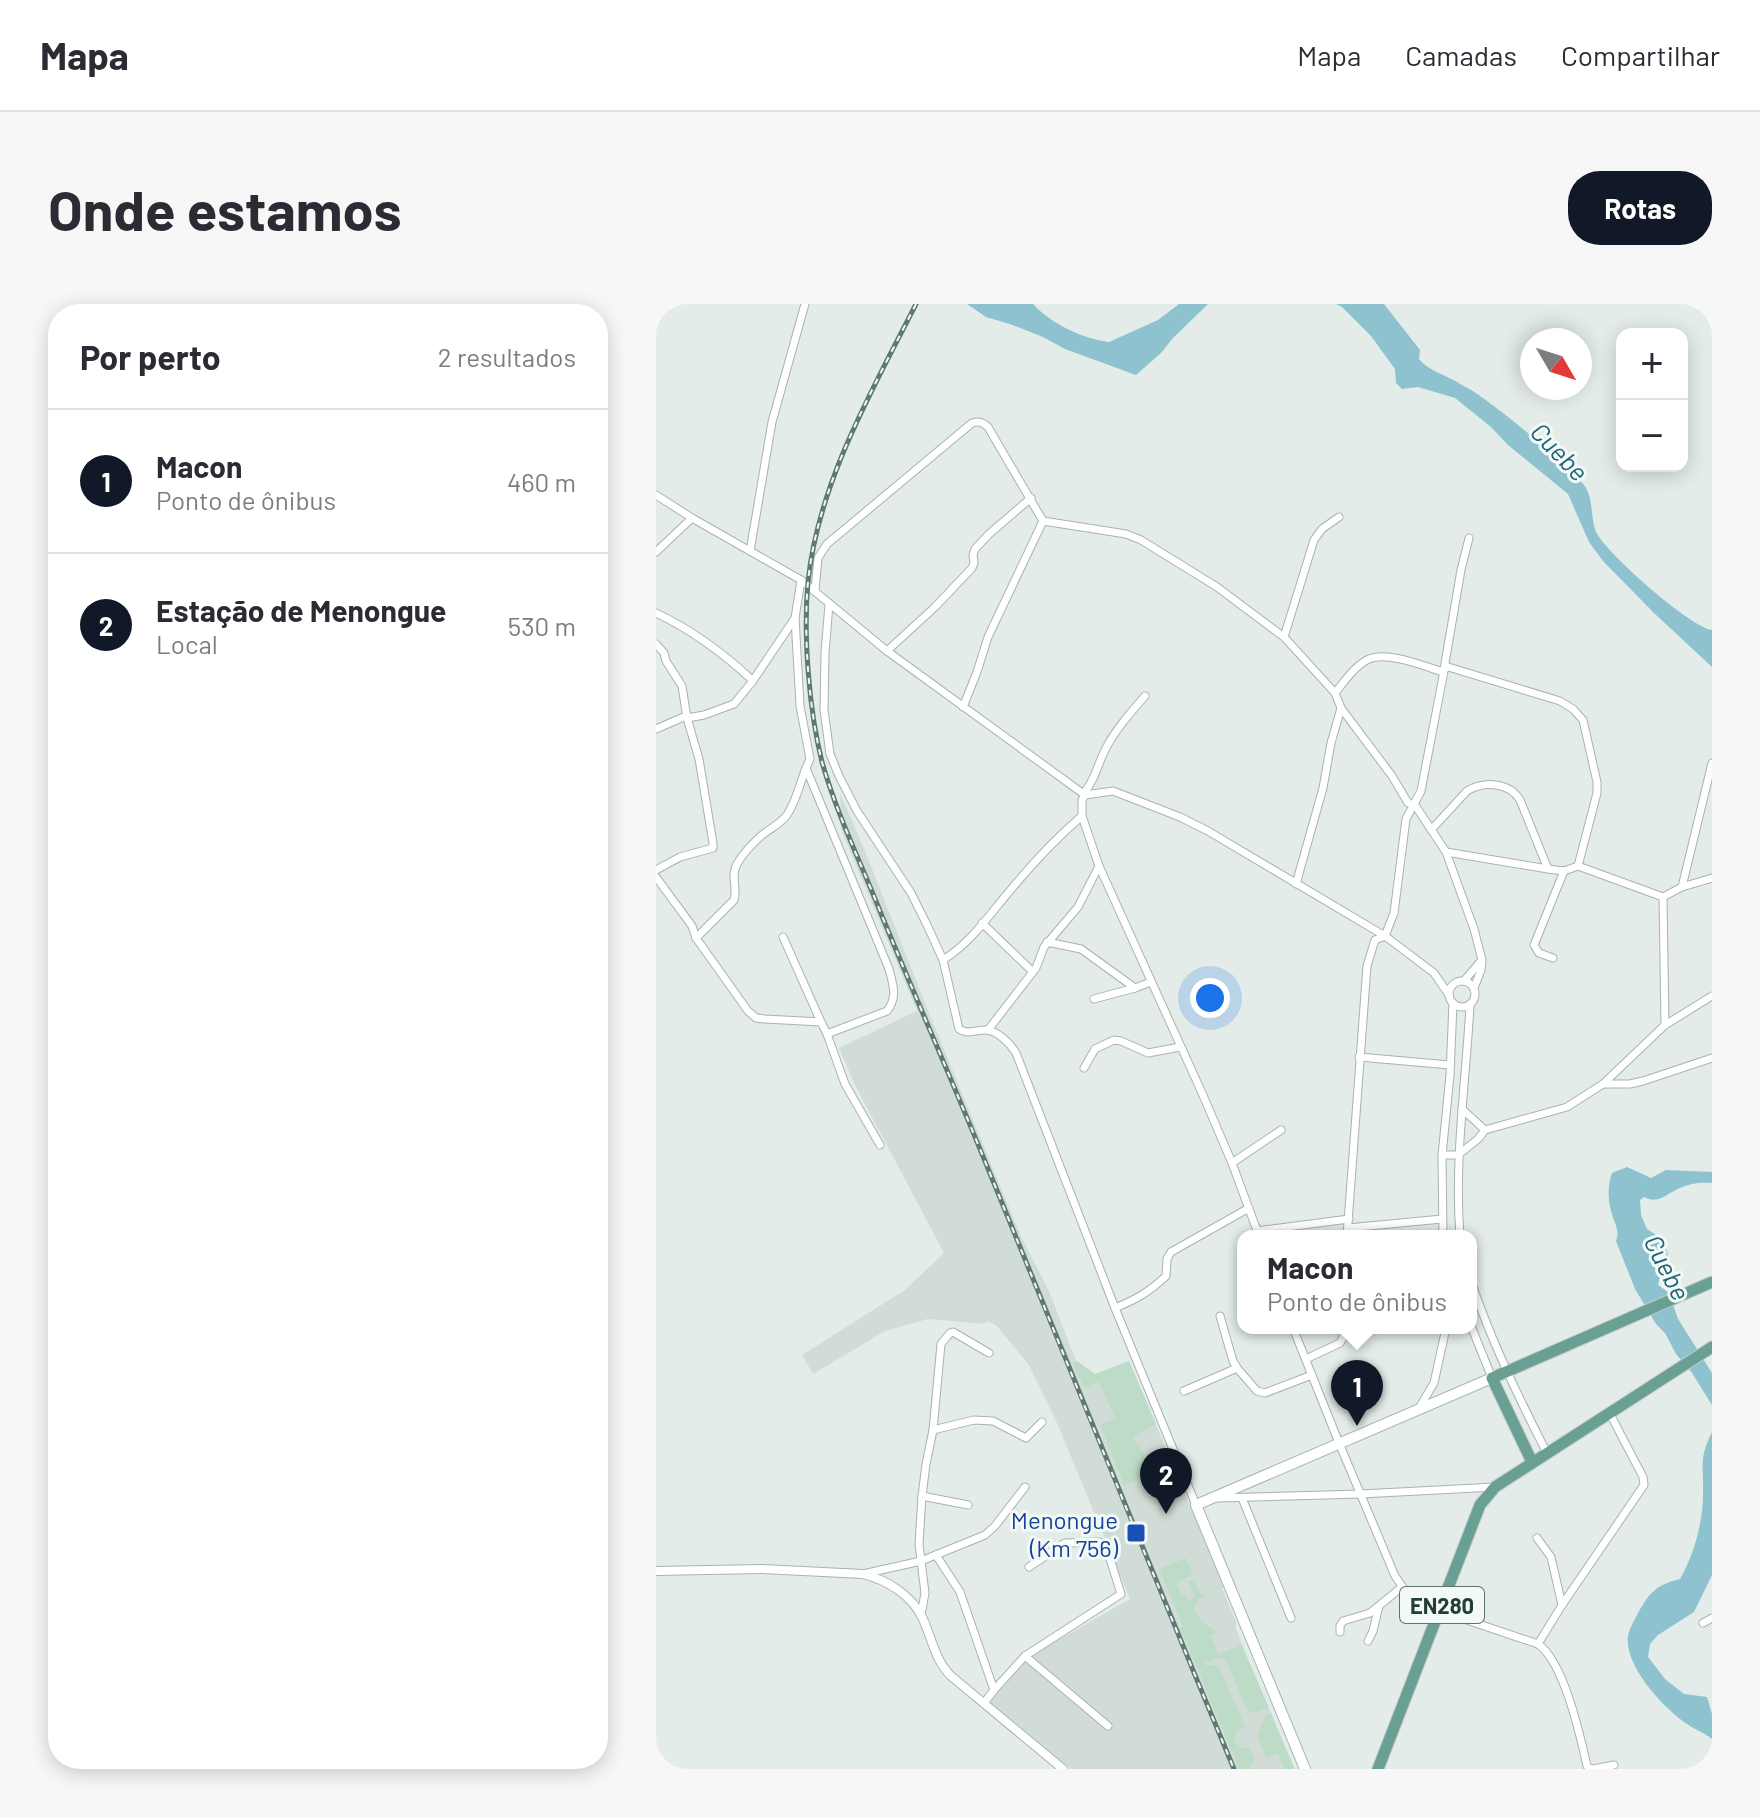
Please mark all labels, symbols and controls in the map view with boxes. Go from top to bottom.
text: Mapa [40,32,129,78]
text: Mapa [1297,38,1361,72]
text: Camadas [1405,38,1517,72]
text: Compartilhar [1561,38,1720,72]
button: Rotas [1568,171,1712,245]
text: Onde estamos [48,175,402,242]
north arrow [1520,328,1592,400]
map controls [1616,328,1688,472]
button: + [1616,328,1688,400]
text: Por perto [80,336,221,377]
text: 2 resultados [438,341,576,372]
button: − [1616,400,1688,472]
water label: Cuebe [1525,415,1595,487]
text: Macon [156,448,242,484]
text: 1 [101,466,111,497]
text: 460 m [507,466,576,497]
text: Ponto de ônibus [156,484,336,515]
text: Estação de Menongue [156,592,446,628]
text: 2 [99,610,113,641]
text: 530 m [508,610,576,641]
text: Local [156,628,218,659]
your location [1190,978,1230,1018]
water label: Cuebe [1638,1229,1698,1305]
popup [1237,1230,1477,1334]
text: Macon [1267,1249,1353,1285]
text: Ponto de ônibus [1267,1285,1447,1316]
pin: 1 [1331,1360,1383,1426]
pin: 2 [1140,1448,1192,1514]
place label: Menongue (Km 756) [1011,1505,1119,1562]
marker: Menongue (Km 756) [1125,1522,1147,1544]
road number: EN280 [1400,1587,1484,1623]

